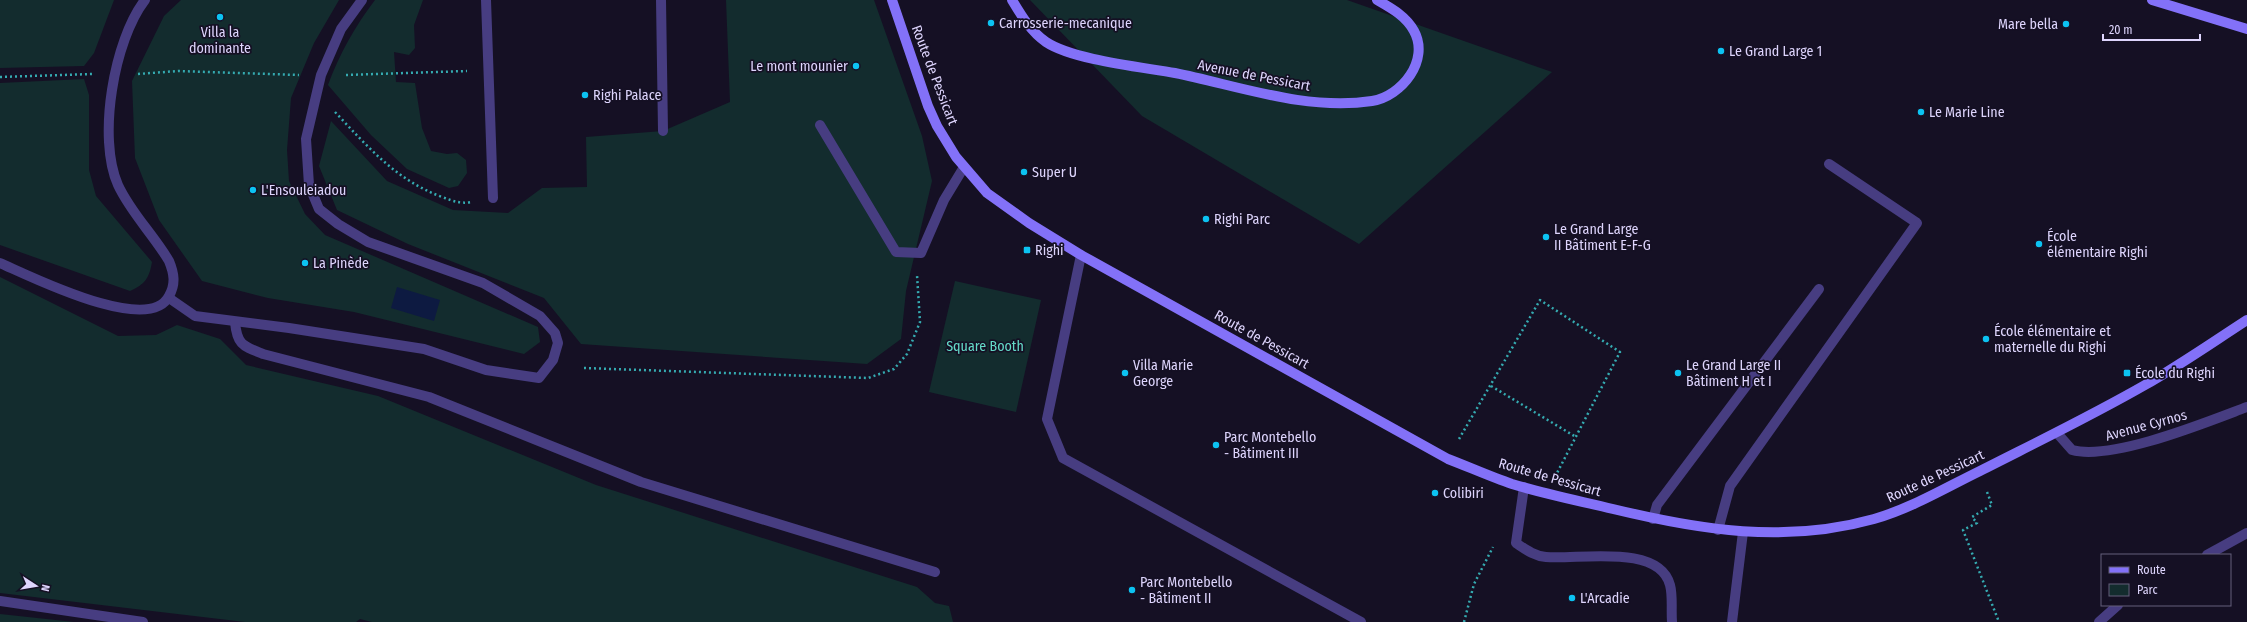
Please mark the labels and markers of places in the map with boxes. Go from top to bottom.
marker: Villa la dominante [215,12,225,22]
place label: Carrosserie-mecanique [999,15,1132,32]
place label: Mare bella [1998,16,2058,33]
marker: Carrosserie-mecanique [986,18,996,28]
marker: Mare bella [2061,19,2071,29]
place label: Villa la dominante [189,24,251,57]
place label: Le Grand Large 1 [1729,43,1822,60]
marker: Le Grand Large 1 [1716,46,1726,56]
place label: Le mont mounier [750,58,848,75]
marker: Le mont mounier [851,61,861,71]
place label: Righi Palace [593,87,661,104]
marker: Righi Palace [580,90,590,100]
place label: Le Marie Line [1929,104,2005,121]
marker: Le Marie Line [1916,107,1926,117]
place label: Super U [1032,164,1077,181]
marker: Super U [1019,167,1029,177]
place label: L'Ensouleiadou [261,182,346,199]
marker: L'Ensouleiadou [248,185,258,195]
place label: Righi Parc [1214,211,1270,228]
marker: Righi Parc [1201,214,1211,224]
place label: Le Grand Large II Bâtiment E-F-G [1554,221,1651,254]
place label: École élémentaire Righi [2047,227,2148,261]
marker: Le Grand Large II Bâtiment E-F-G [1541,232,1551,242]
marker: École élémentaire Righi [2034,239,2044,249]
place label: Righi [1035,242,1064,259]
marker: Righi [1022,245,1032,255]
place label: La Pinède [313,255,369,272]
marker: La Pinède [300,258,310,268]
place label: École élémentaire et maternelle du Righi [1994,322,2111,356]
marker: École élémentaire et maternelle du Righi [1981,334,1991,344]
place label: Villa Marie George [1133,357,1193,390]
place label: Le Grand Large II Bâtiment H et I [1686,357,1781,390]
place label: École du Righi [2135,364,2215,382]
marker: Villa Marie George [1120,368,1130,378]
marker: Le Grand Large II Bâtiment H et I [1673,368,1683,378]
marker: École du Righi [2122,368,2132,378]
place label: Parc Montebello - Bâtiment III [1224,429,1316,462]
marker: Parc Montebello - Bâtiment III [1211,440,1221,450]
place label: Colibiri [1443,485,1484,502]
marker: Colibiri [1430,488,1440,498]
place label: Parc Montebello - Bâtiment II [1140,574,1232,607]
marker: Parc Montebello - Bâtiment II [1127,585,1137,595]
place label: L'Arcadie [1580,590,1630,607]
marker: L'Arcadie [1567,593,1577,603]

